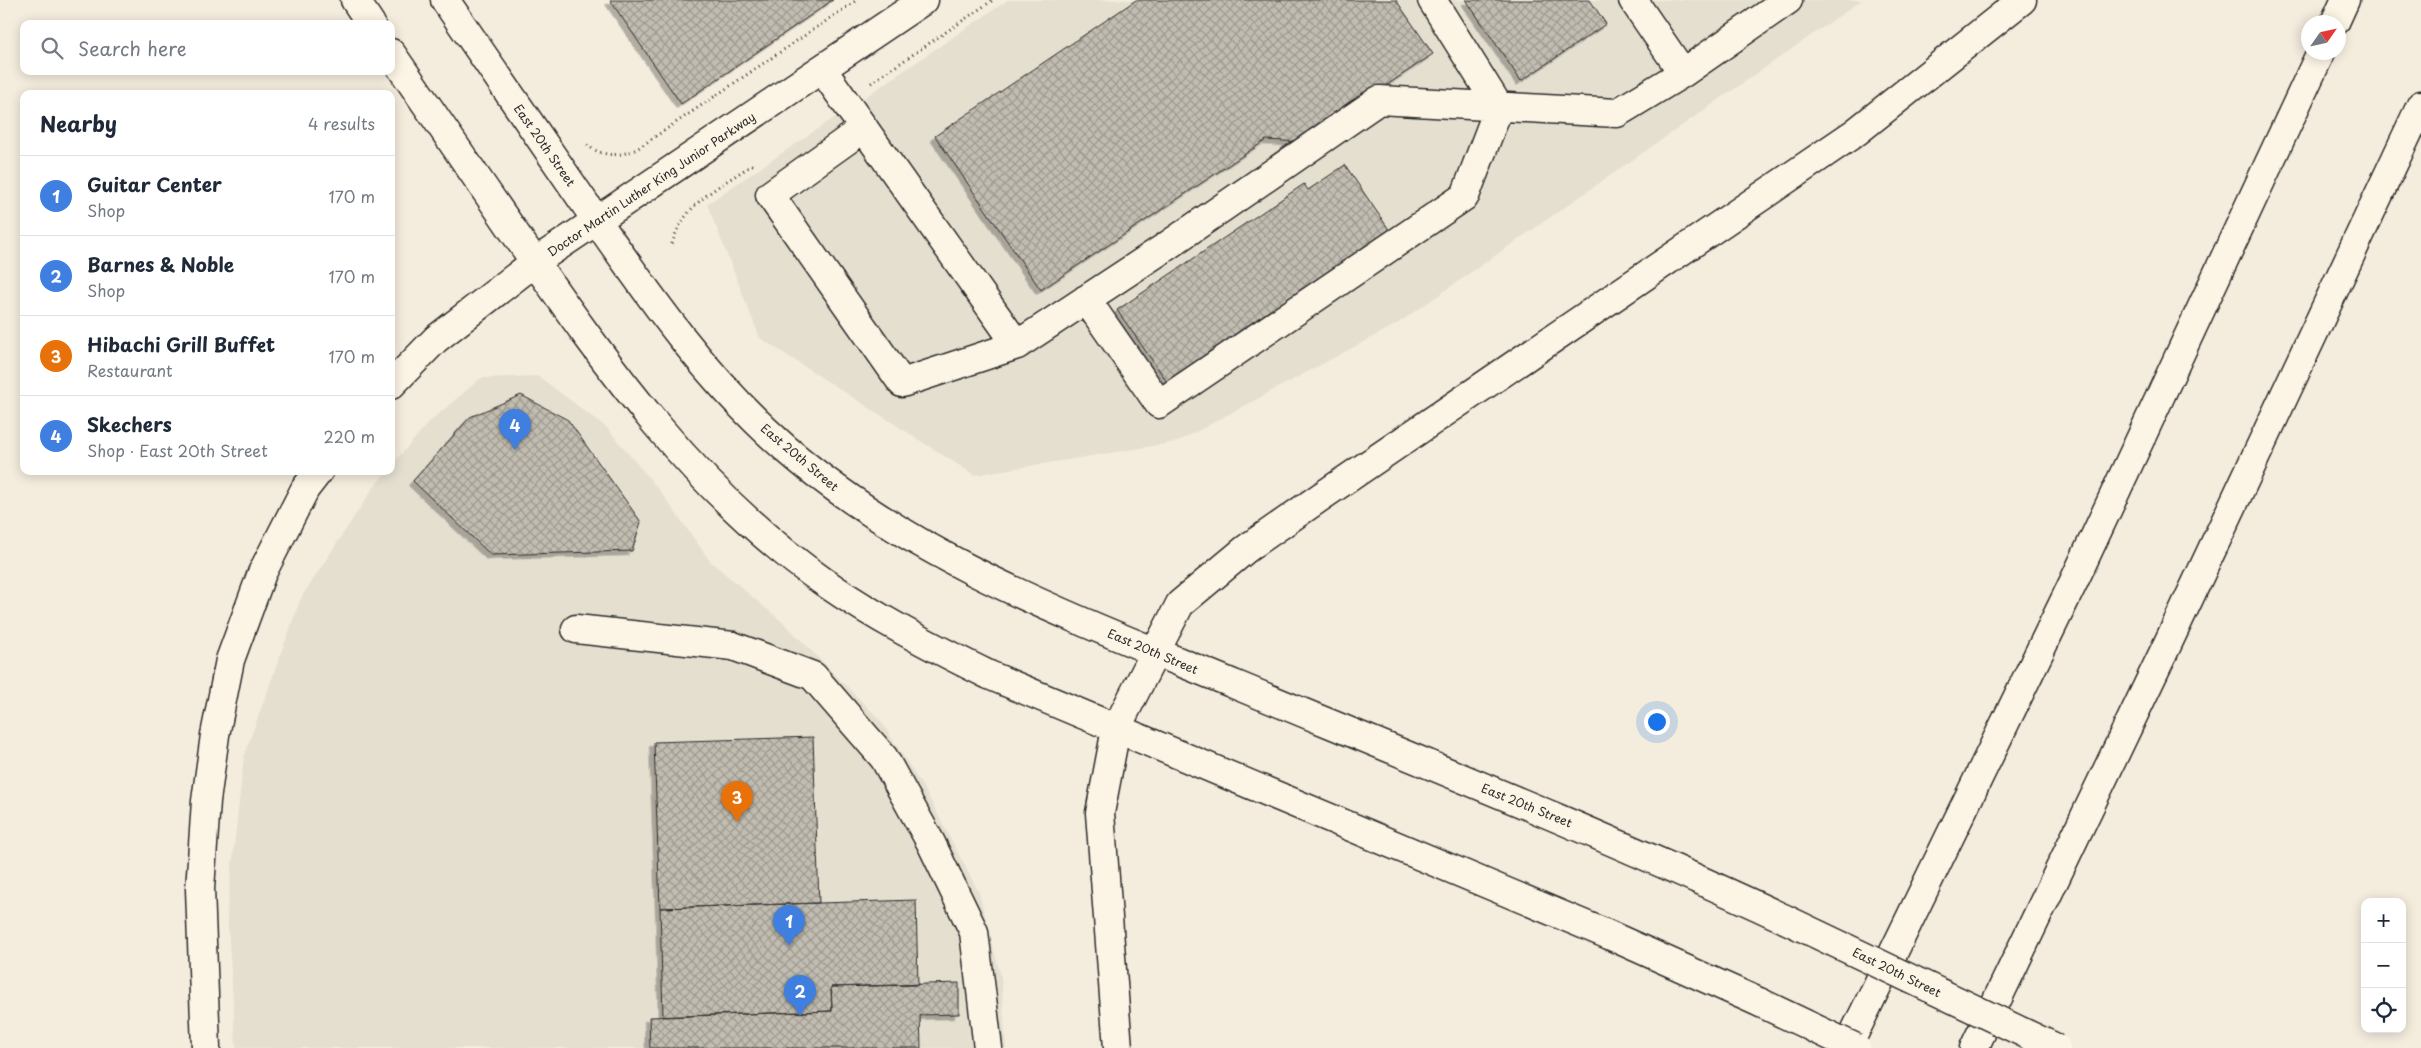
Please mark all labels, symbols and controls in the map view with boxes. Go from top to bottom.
north arrow [2301,15,2346,60]
search box [20,20,395,75]
icon: search [38,34,66,62]
text: Search here [78,34,187,62]
street label: East 20th Street [510,100,580,190]
text: Nearby [40,107,117,139]
street label: Doctor Martin Luther King Junior Parkway [543,107,759,261]
text: 4 results [308,111,375,135]
text: Guitar Center [87,170,222,198]
text: 1 [52,184,60,208]
text: 170 m [329,184,375,208]
text: Shop [87,198,125,222]
text: Barnes & Noble [87,250,234,278]
text: 2 [50,264,62,288]
text: 170 m [329,264,375,288]
text: Shop [87,278,125,302]
text: Hibachi Grill Buffet [87,330,275,358]
text: 3 [51,344,61,368]
text: 170 m [329,344,375,368]
text: Restaurant [87,358,173,382]
pin: 4 [499,409,531,450]
text: Skechers [87,410,172,438]
street label: East 20th Street [757,419,843,495]
text: 4 [51,424,61,448]
text: 220 m [324,424,375,448]
text: Shop · East 20th Street [87,438,268,462]
street label: East 20th Street [1105,624,1201,678]
your location [1644,709,1670,735]
street label: East 20th Street [1479,779,1575,831]
pin: 3 [721,781,753,822]
map controls [2361,898,2406,1033]
button: + [2361,898,2406,943]
pin: 1 [773,905,805,946]
street label: East 20th Street [1850,943,1944,1001]
button: − [2361,943,2406,988]
pin: 2 [784,975,816,1016]
button: locate [2361,988,2406,1033]

